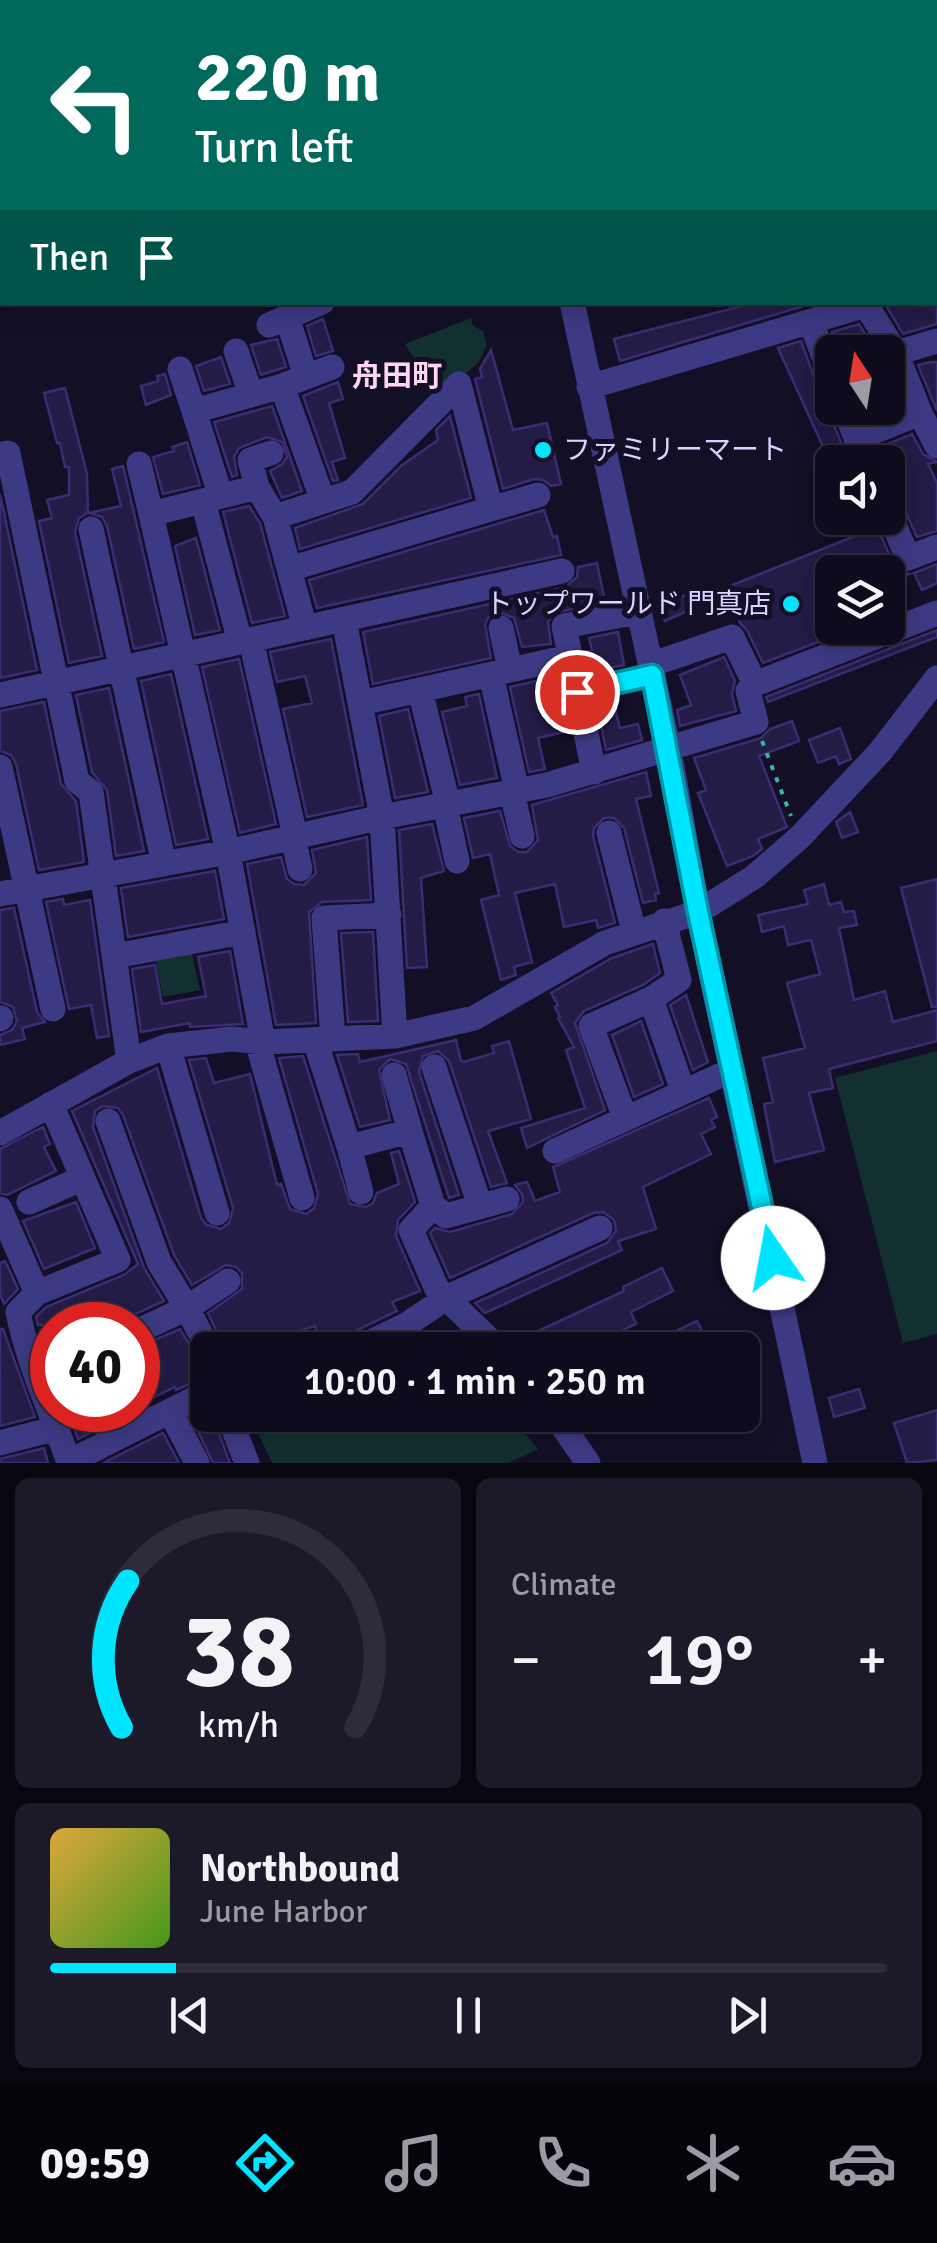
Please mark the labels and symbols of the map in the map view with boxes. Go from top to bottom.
north arrow [815,335,905,425]
district label: 舟田町 [352,358,442,395]
place label: ファミリーマート [563,433,787,467]
marker: ファミリーマート [532,439,554,461]
place label: トップワールド 門真店 [485,587,771,621]
marker: トップワールド 門真店 [780,593,802,615]
pin [535,650,620,735]
position arrow [721,1206,825,1310]
speed limit sign: 40 [30,1302,160,1432]

